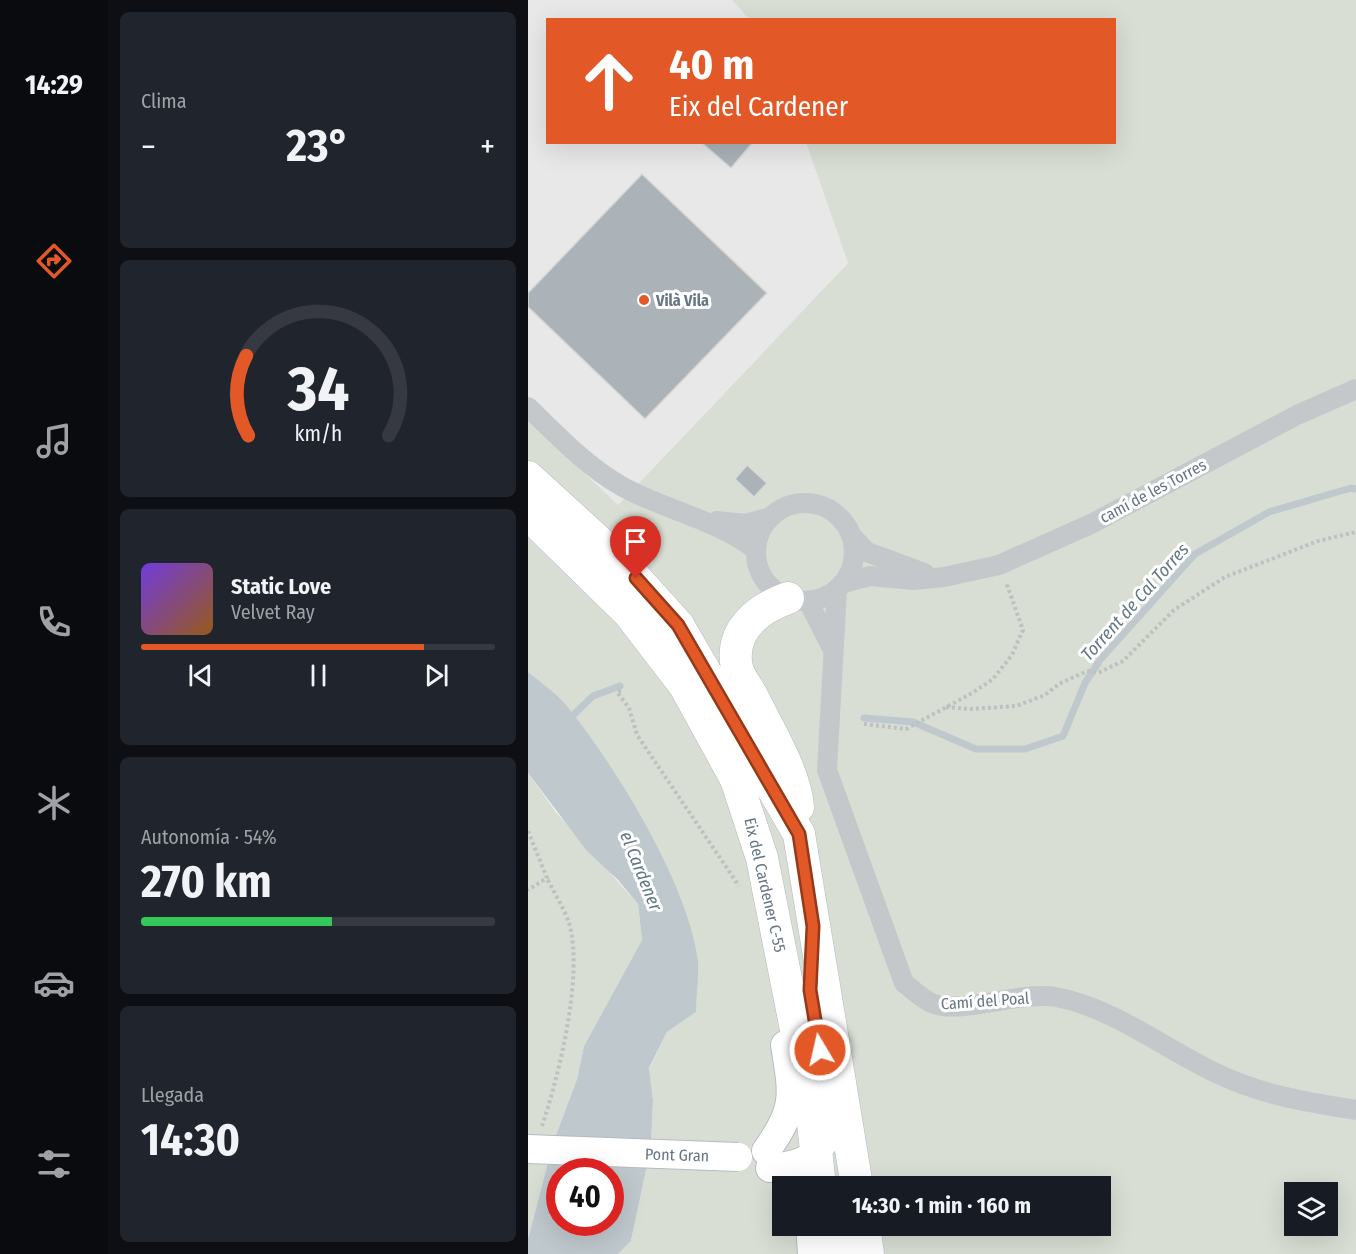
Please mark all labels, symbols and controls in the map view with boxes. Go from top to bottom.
text: 40 m [669,40,754,90]
icon: ahead [570,42,648,120]
text: 14:29 [25,69,83,101]
text: Clima [141,89,186,113]
text: Eix del Cardener [669,91,848,123]
text: 23° [286,119,350,173]
text: − [141,127,156,167]
text: + [480,127,495,167]
icon: directions [33,240,75,282]
place label: Vilà Vila [655,291,709,310]
marker: Vilà Vila [637,293,651,307]
text: 34 [286,352,349,427]
icon: music [33,420,75,462]
text: km/h [294,421,342,447]
street label: camí de les Torres [1096,455,1210,527]
pin [610,516,661,578]
icon: arrive [619,525,652,558]
water label: Torrent de Cal Torres [1076,538,1194,665]
text: Static Love [231,573,331,600]
text: Velvet Ray [231,600,315,624]
icon: phone [33,601,75,643]
icon: previous [184,659,217,692]
icon: pause [302,659,335,692]
icon: next [420,659,453,692]
icon: climate [33,782,75,824]
street label: Eix del Cardener C-55 [740,816,790,954]
text: Autonomía · 54% [141,825,277,849]
water label: el Cardener [615,828,667,915]
text: 270 km [141,855,272,909]
icon: car [33,962,75,1004]
street label: Camí del Poal [940,988,1030,1014]
position arrow [788,1018,852,1082]
text: Llegada [141,1083,204,1107]
text: 14:30 [141,1113,240,1167]
icon: filters [33,1143,75,1185]
street label: Pont Gran [645,1144,709,1166]
speed limit sign: 40 [546,1158,624,1236]
map controls [1284,1182,1338,1236]
button: layers [1284,1182,1338,1236]
text: 14:30 · 1 min · 160 m [852,1192,1031,1219]

